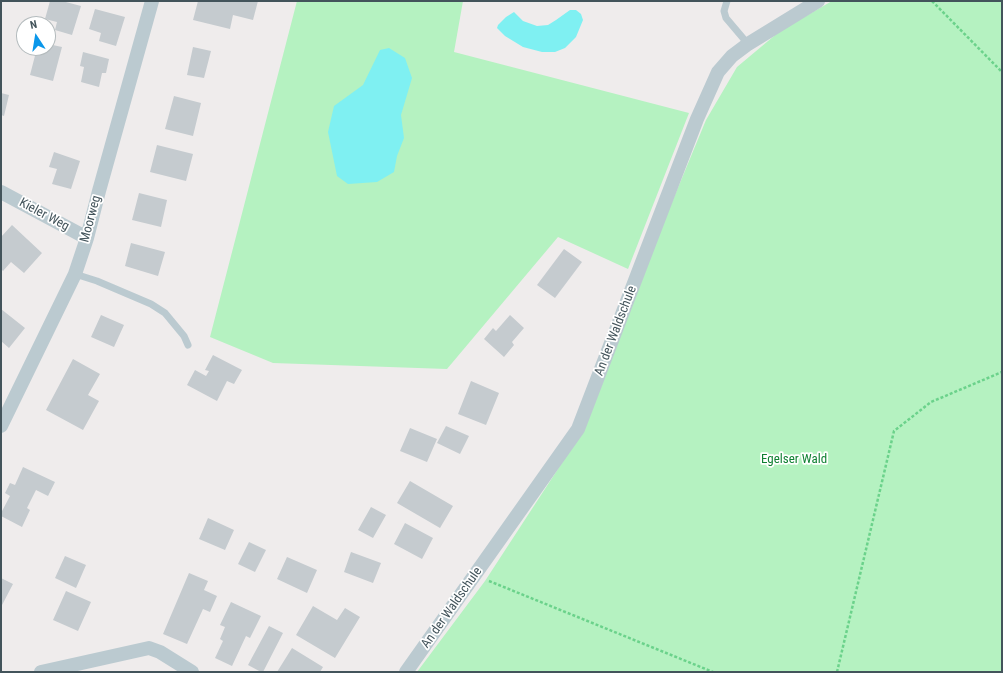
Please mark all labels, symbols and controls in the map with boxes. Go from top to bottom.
north arrow [16,16,56,56]
text: N [29,18,38,32]
street label: Moorweg [77,194,105,244]
street label: Kieler Weg [16,195,72,235]
street label: An der Waldschule [592,284,640,378]
park label: Egelser Wald [761,452,827,468]
street label: An der Waldschule [418,565,486,651]

